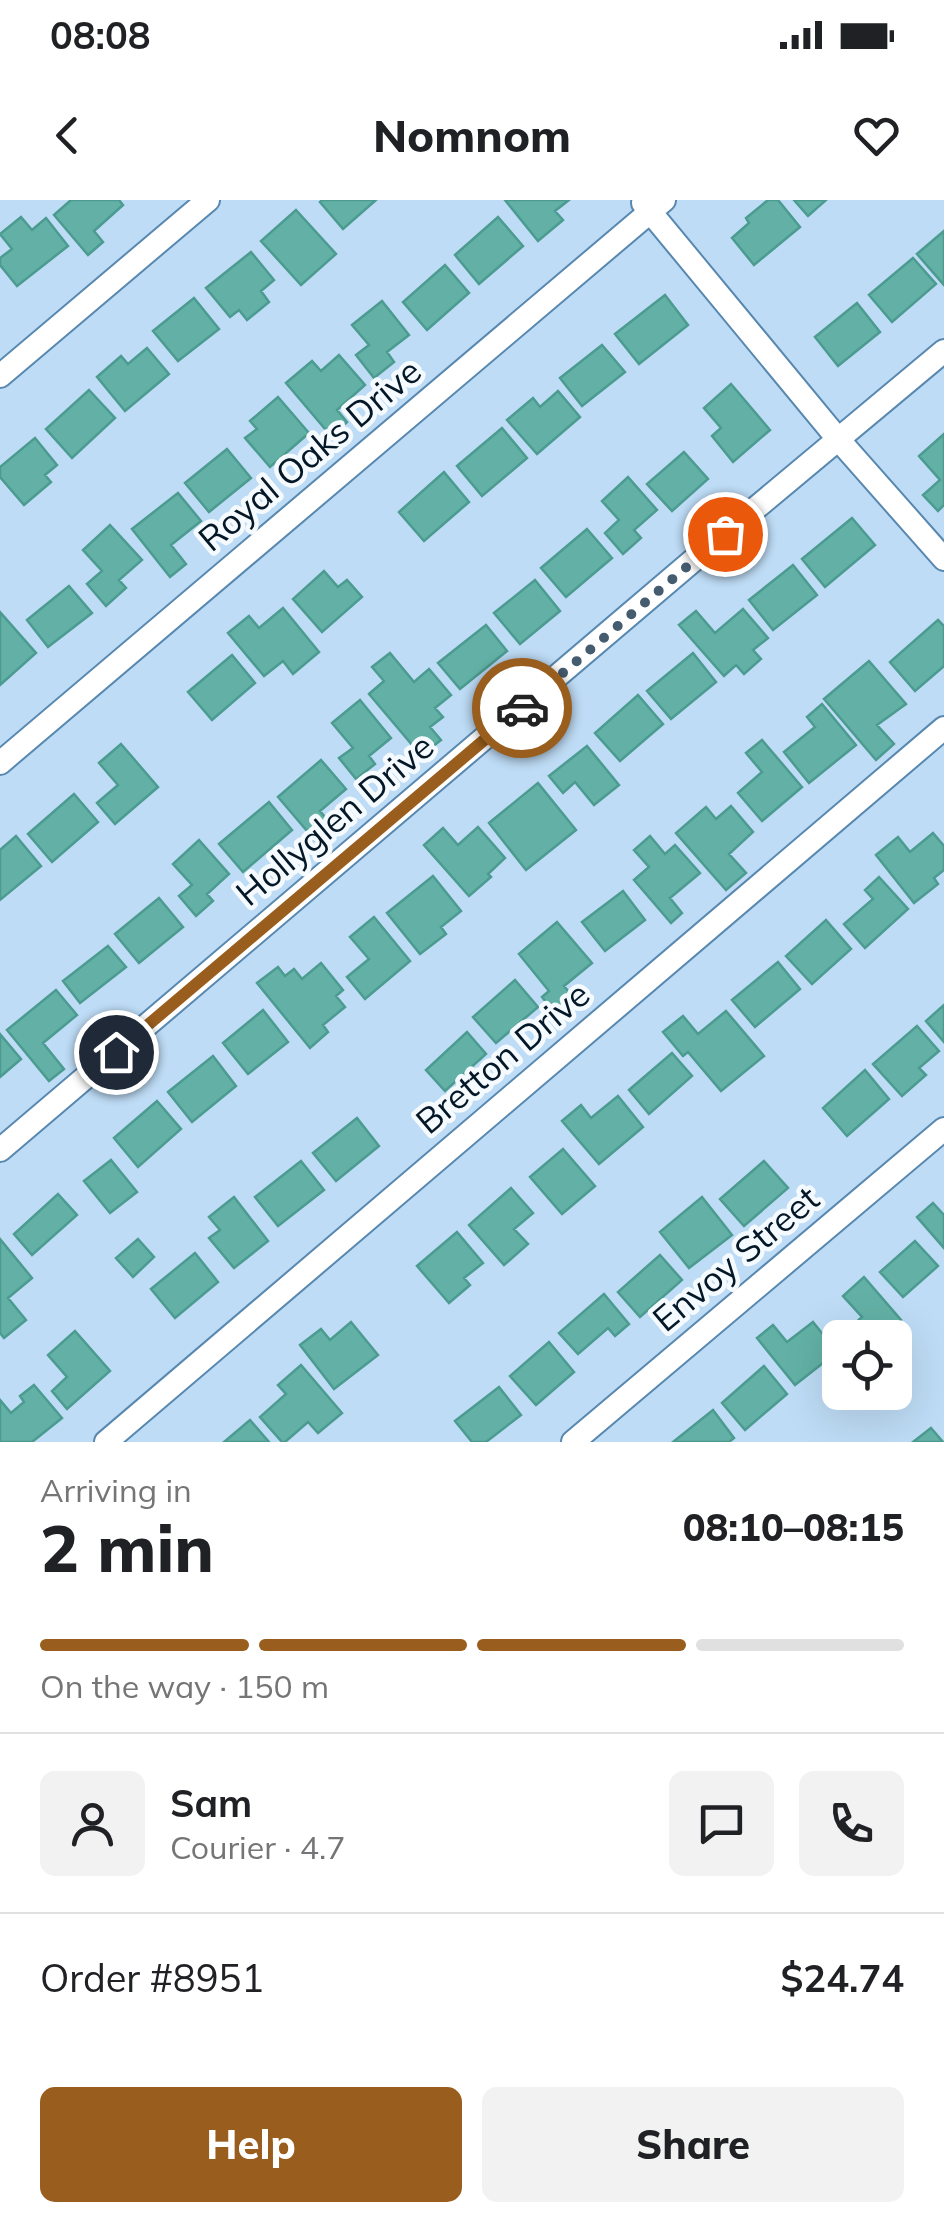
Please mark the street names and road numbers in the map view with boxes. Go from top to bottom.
street label: Royal Oaks Drive [189,348,430,560]
street label: Hollyglen Drive [227,724,442,915]
street label: Bretton Drive [406,972,598,1143]
street label: Envoy Street [643,1176,827,1340]

